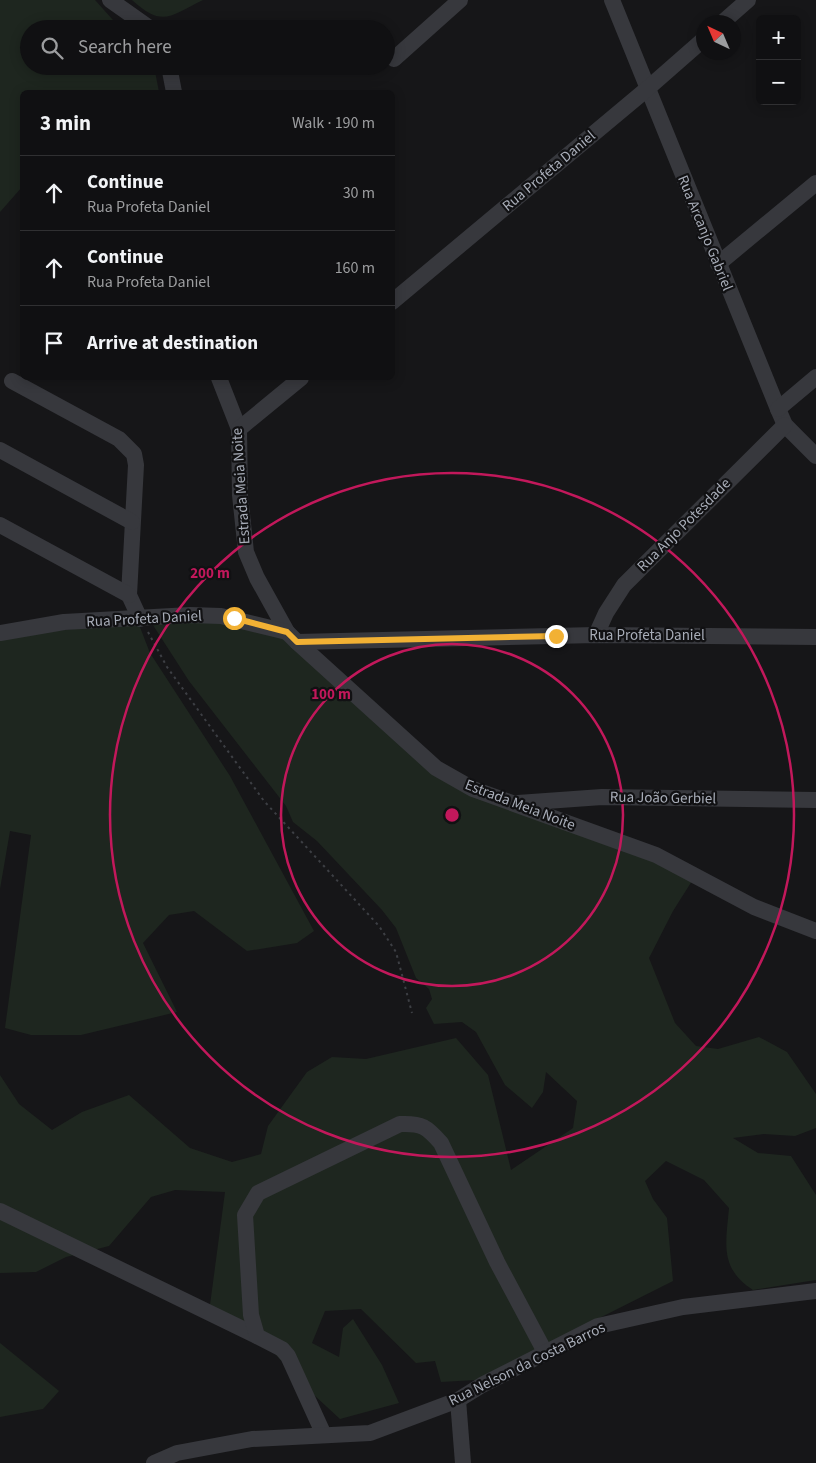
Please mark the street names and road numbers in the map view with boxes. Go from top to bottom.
street label: Rua Profeta Daniel [498,126,600,216]
street label: Rua Arcanjo Gabriel [672,172,738,294]
street label: Estrada Meia Noite [226,427,256,545]
street label: Rua Anjo Potesdade [632,473,736,577]
street label: Rua Profeta Daniel [86,605,202,633]
street label: Rua Profeta Daniel [589,625,705,646]
street label: Estrada Meia Noite [462,774,578,836]
street label: Rua João Gerbiel [610,787,716,809]
street label: Rua Nelson da Costa Barros [445,1317,609,1411]

